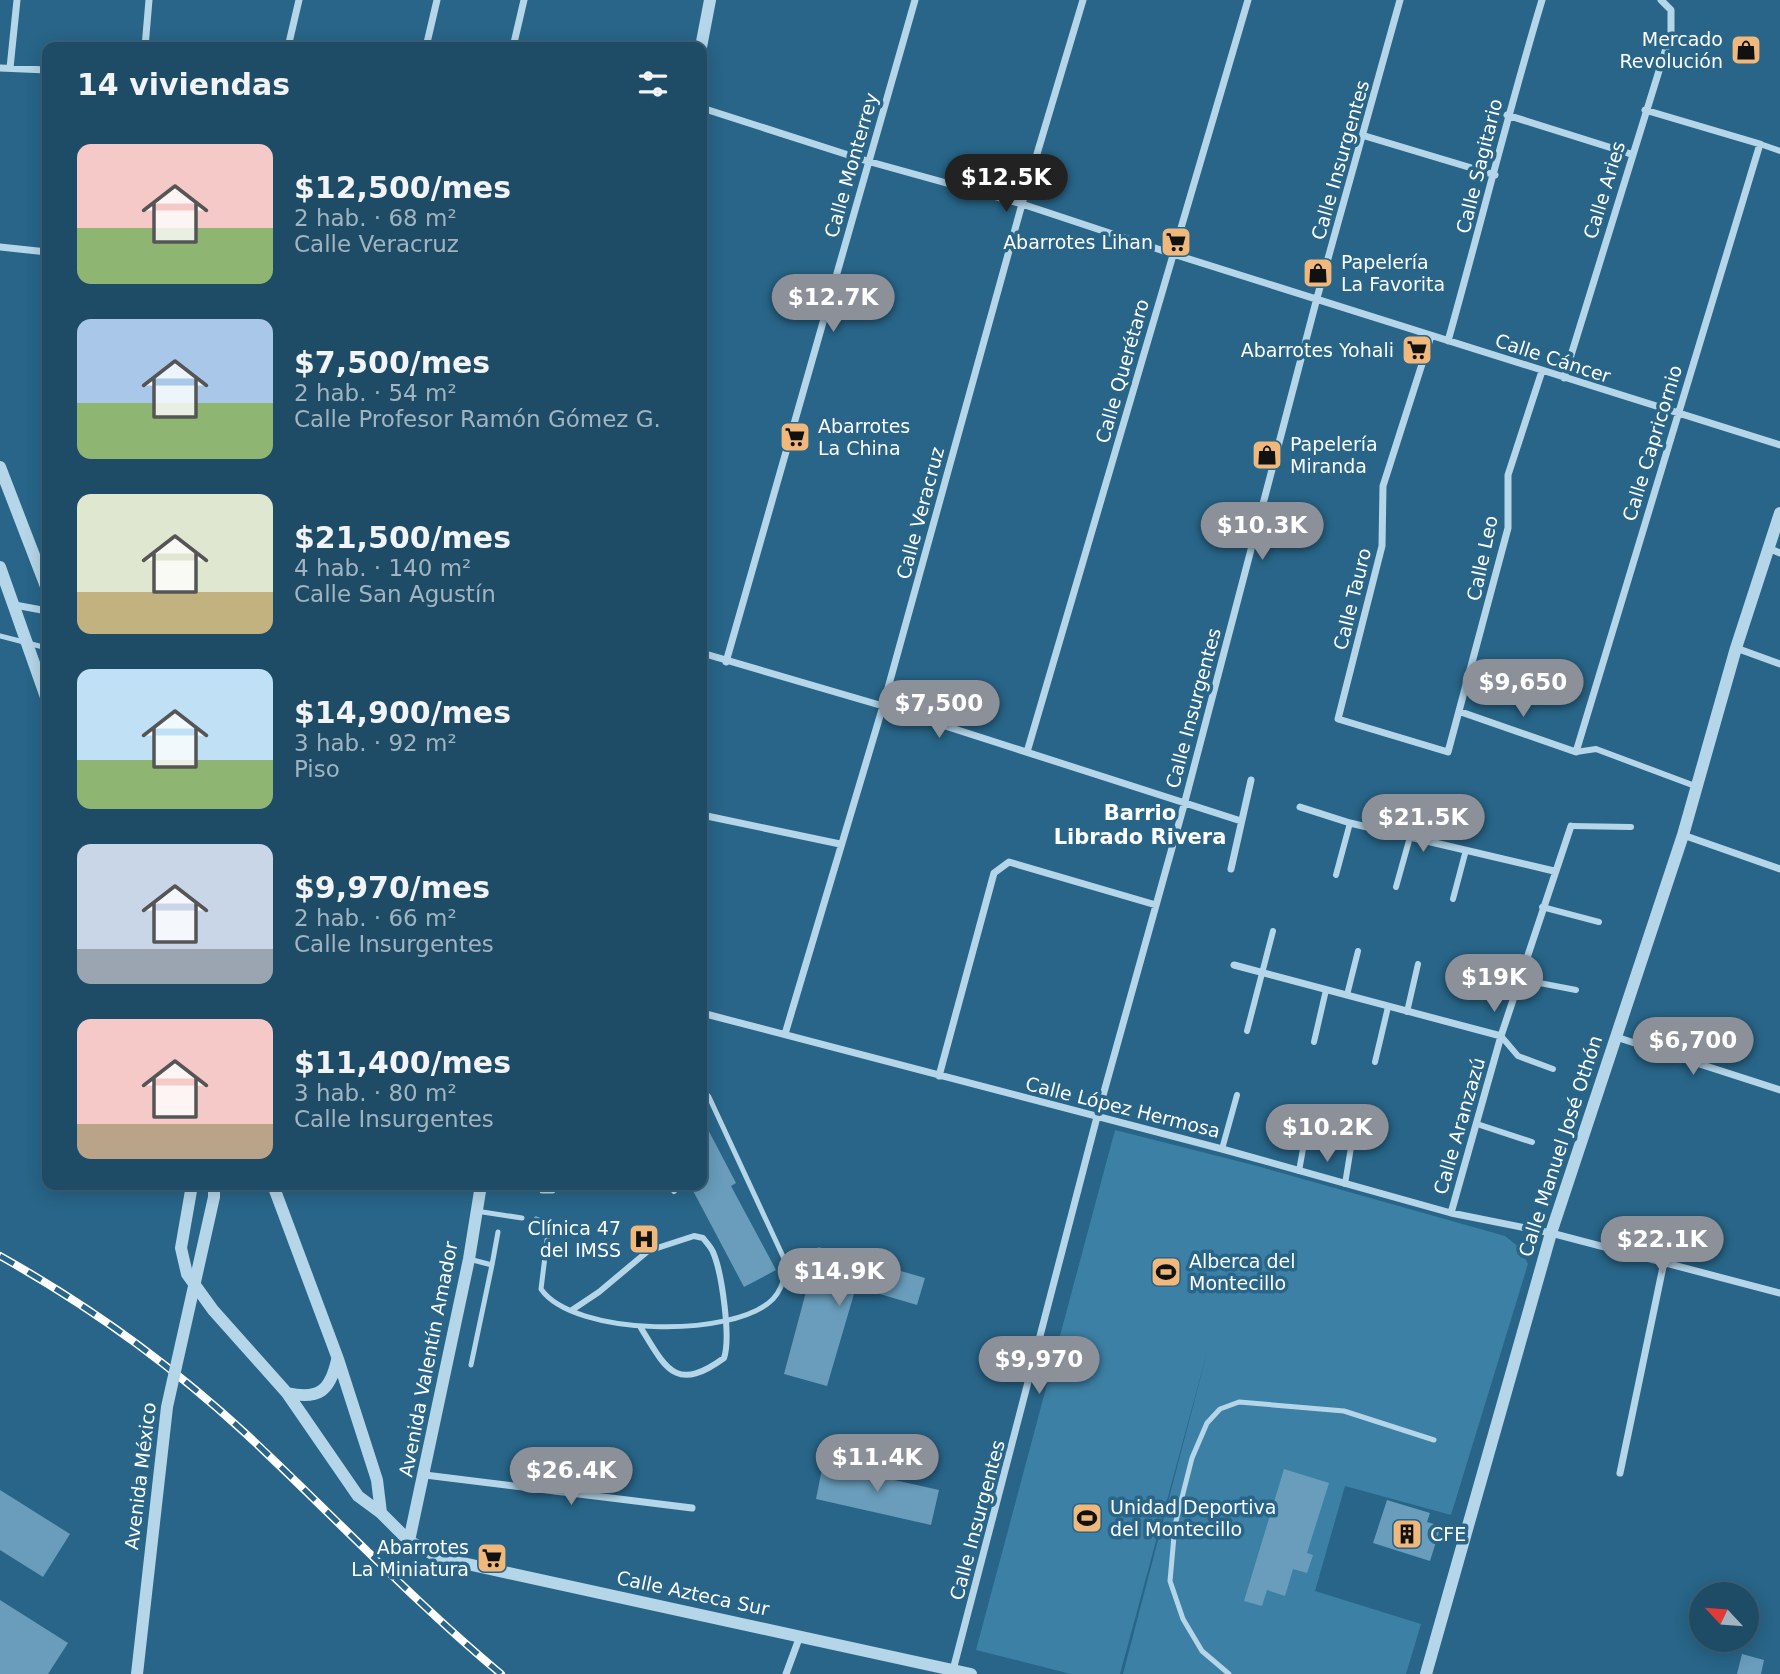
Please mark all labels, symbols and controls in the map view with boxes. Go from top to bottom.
place label: Mercado Revolución [1619,28,1723,72]
shop icon: Mercado Revolución [1729,33,1763,67]
icon: filters [634,65,672,103]
text: 14 viviendas [77,67,290,102]
street label: Calle Insurgentes [1307,78,1373,242]
street label: Calle Monterrey [820,90,882,240]
street label: Calle Sagitario [1452,96,1506,236]
street label: Calle Aries [1579,139,1629,241]
pin: $12.5K [949,154,1063,214]
text: $12.5K [961,164,1051,190]
text: $12,500/mes [294,170,511,205]
icon: home [133,172,217,256]
text: 2 hab. · 68 m² [294,205,457,231]
supermarket icon: Abarrotes Lihan [1159,225,1193,259]
text: Calle Veracruz [294,231,459,257]
place label: Abarrotes Lihan [1003,231,1153,253]
place label: Papelería La Favorita [1341,251,1445,295]
shop icon: Papelería La Favorita [1301,256,1335,290]
pin: $12.7K [776,274,890,334]
text: $12.7K [788,284,878,310]
street label: Calle Querétaro [1091,296,1153,446]
street label: Calle Cáncer [1492,329,1614,387]
supermarket icon: Abarrotes Yohali [1400,333,1434,367]
place label: Abarrotes Yohali [1241,339,1394,361]
text: $7,500/mes [294,345,490,380]
icon: home [133,347,217,431]
street label: Calle Capricornio [1618,362,1686,524]
text: 2 hab. · 54 m² [294,380,457,406]
text: Calle Profesor Ramón Gómez G. [294,406,661,432]
place label: Abarrotes La China [818,415,910,459]
supermarket icon: Abarrotes La China [778,420,812,454]
place label: Papelería Miranda [1290,433,1378,477]
shop icon: Papelería Miranda [1250,438,1284,472]
street label: Calle Veracruz [892,444,948,582]
pin: $10.3K [1205,503,1319,562]
text: $10.3K [1217,512,1307,538]
street label: Calle Leo [1462,513,1502,603]
text: $21,500/mes [294,520,511,555]
icon: home [133,522,217,606]
street label: Calle Tauro [1329,546,1375,652]
text: 4 hab. · 140 m² [294,555,471,581]
text: Calle San Agustín [294,581,496,607]
street label: Calle Insurgentes [1161,625,1225,791]
pin: $9,650 [1466,660,1580,719]
text: $9,650 [1479,669,1567,695]
pin: $7,500 [882,680,996,740]
text: $7,500 [895,690,983,716]
text: $14,900/mes [294,695,511,730]
icon: home [133,697,217,781]
text: 3 hab. · 92 m² [294,730,457,756]
text: Piso [294,756,340,782]
pin: $21.5K [1366,794,1480,854]
district label: Barrio Librado Rivera [1054,801,1226,849]
text: $21.5K [1378,804,1468,830]
text: $9,970/mes [294,870,490,905]
icon: home [133,872,217,956]
text: 2 hab. · 66 m² [294,905,457,931]
text: Calle Insurgentes [294,931,494,957]
pin: $19K [1453,954,1535,1014]
text: $19K [1461,964,1527,990]
pin: $6,700 [1636,1018,1750,1077]
text: $6,700 [1649,1027,1737,1053]
street label: Calle Manuel José Othón [1514,1033,1606,1259]
text: $11,400/mes [294,1045,511,1080]
icon: home [133,1047,217,1131]
street label: Calle Aranzazú [1429,1055,1489,1197]
street label: Calle López Hermosa [1023,1072,1223,1142]
text: 3 hab. · 80 m² [294,1080,457,1106]
pin: $10.2K [1270,1104,1384,1164]
text: Calle Insurgentes [294,1106,494,1132]
text: $10.2K [1282,1114,1372,1140]
pin: $22.1K [1605,1216,1719,1276]
place label: Clínica 47 del IMSS [528,1217,621,1261]
hospital icon: Clínica 47 del IMSS [627,1222,661,1256]
text: $22.1K [1617,1226,1707,1252]
street label: Avenida Valentín Amador [394,1239,462,1479]
pin: $14.9K [782,1248,896,1308]
place label: Alberca del Montecillo [1189,1250,1296,1294]
sports icon: Alberca del Montecillo [1149,1255,1183,1289]
text: $14.9K [794,1258,884,1284]
pin: $9,970 [982,1336,1096,1396]
text: $9,970 [995,1346,1083,1372]
street label: Avenida México [120,1401,160,1551]
pin: $11.4K [820,1434,934,1494]
street label: Calle Insurgentes [945,1437,1009,1603]
text: $11.4K [832,1444,922,1470]
pin: $26.4K [514,1448,628,1507]
text: $26.4K [526,1457,616,1483]
place label: Unidad Deportiva del Montecillo [1110,1496,1276,1540]
sports icon: Unidad Deportiva del Montecillo [1070,1501,1104,1535]
building icon: CFE [1390,1517,1424,1551]
place label: CFE [1430,1523,1466,1545]
place label: Abarrotes La Miniatura [351,1536,469,1580]
supermarket icon: Abarrotes La Miniatura [475,1541,509,1575]
street label: Calle Azteca Sur [615,1566,771,1620]
north arrow [1689,1582,1759,1652]
map controls [1689,1582,1759,1652]

